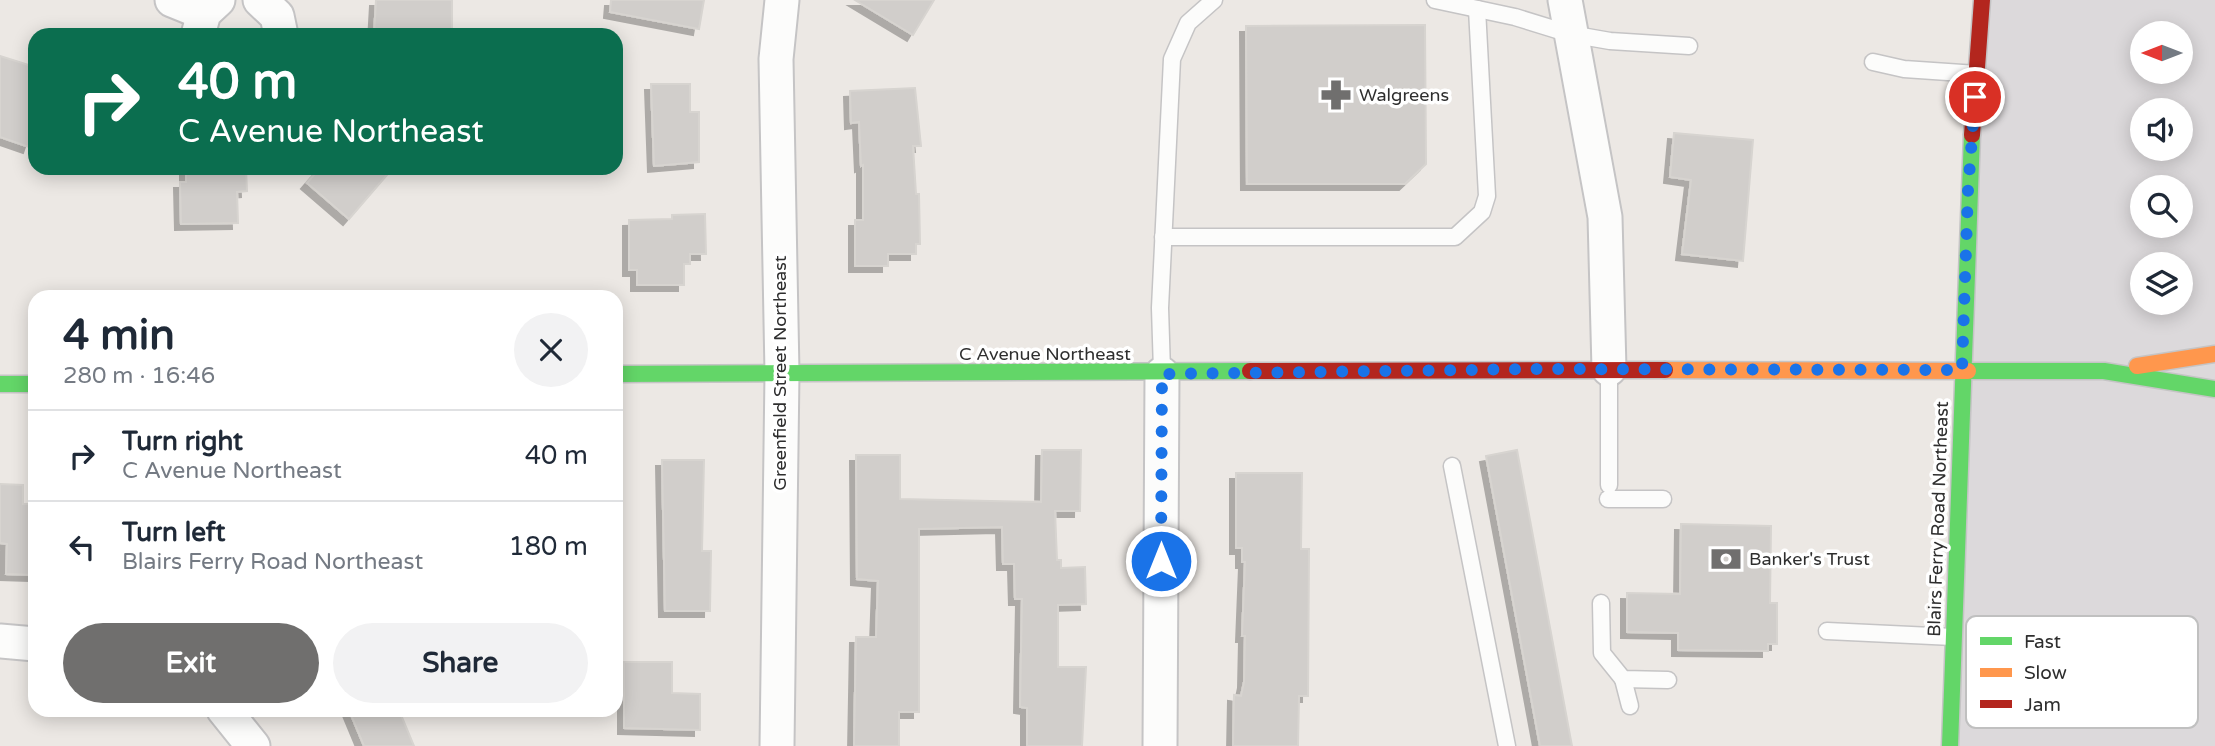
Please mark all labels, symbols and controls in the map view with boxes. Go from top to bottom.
north arrow [2130,21,2193,84]
map controls [2130,21,2193,315]
text: 40 m [178,53,297,112]
icon: right [63,56,154,147]
pin [1945,67,2005,127]
pharmacy icon: Walgreens [1319,78,1353,112]
icon: arrive [1956,78,1994,116]
place label: Walgreens [1359,84,1449,106]
button: sound [2130,98,2193,161]
text: C Avenue Northeast [178,113,484,151]
button: search [2130,175,2193,238]
button: layers [2130,252,2193,315]
street label: Greenfield Street Northeast [769,255,791,491]
text: 4 min [63,310,175,361]
button: close [514,313,588,387]
street label: C Avenue Northeast [959,343,1131,365]
text: 280 m · 16:46 [63,362,215,390]
street label: Blairs Ferry Road Northeast [1923,401,1953,637]
text: Turn right [122,426,243,457]
icon: right [63,437,101,475]
text: 40 m [525,440,588,471]
text: C Avenue Northeast [122,457,342,485]
text: Turn left [122,517,225,548]
position arrow [1124,524,1198,598]
icon: left [63,528,101,566]
text: 180 m [508,531,588,562]
bank icon: Banker's Trust [1709,542,1743,576]
text: Blairs Ferry Road Northeast [122,548,423,576]
place label: Banker's Trust [1749,548,1870,570]
legend [1966,616,2198,728]
button: Exit [63,623,319,703]
button: Share [333,623,588,703]
text: Fast [2024,631,2061,653]
text: Slow [2024,662,2067,684]
text: Jam [2024,694,2061,716]

